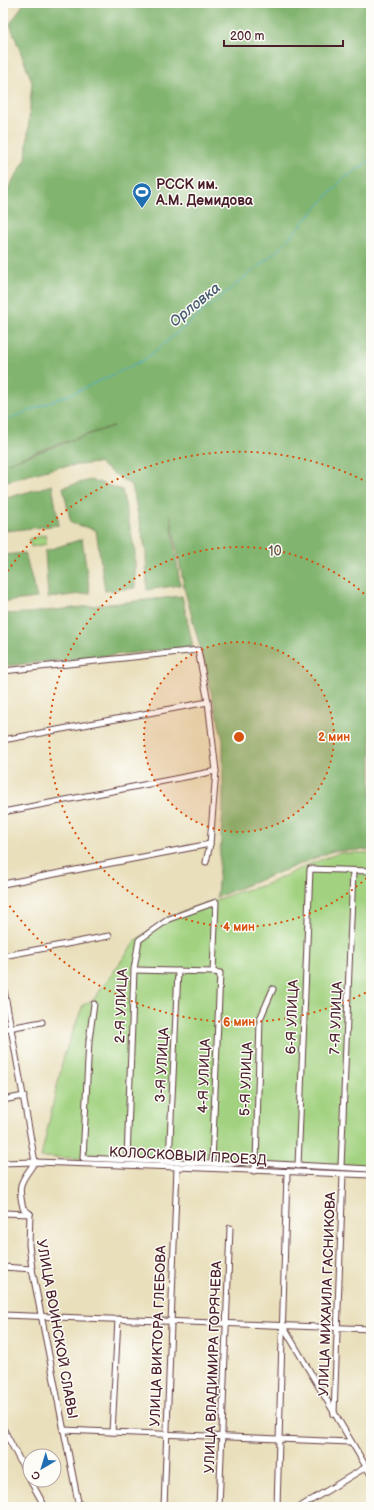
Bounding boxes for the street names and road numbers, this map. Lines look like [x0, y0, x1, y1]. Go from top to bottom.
street label: 2-Я УЛИЦА [111, 968, 131, 1044]
street label: 6-Я УЛИЦА [282, 979, 302, 1055]
street label: 7-Я УЛИЦА [326, 981, 346, 1055]
street label: 3-Я УЛИЦА [152, 1027, 172, 1103]
street label: 4-Я УЛИЦА [194, 1038, 214, 1114]
street label: 5-Я УЛИЦА [236, 1041, 256, 1116]
street label: КОЛОСКОВЫЙ ПРОЕЗД [109, 1143, 267, 1169]
street label: УЛИЦА МИХАИЛА ГАСНИКОВА [315, 1191, 339, 1397]
street label: УЛИЦА ВОИНСКОЙ СЛАВЫ [33, 1238, 81, 1420]
street label: УЛИЦА ВИКТОРА ГЛЕБОВА [146, 1245, 170, 1427]
street label: УЛИЦА ВЛАДИМИРА ГОРЯЧЕВА [201, 1260, 225, 1474]

